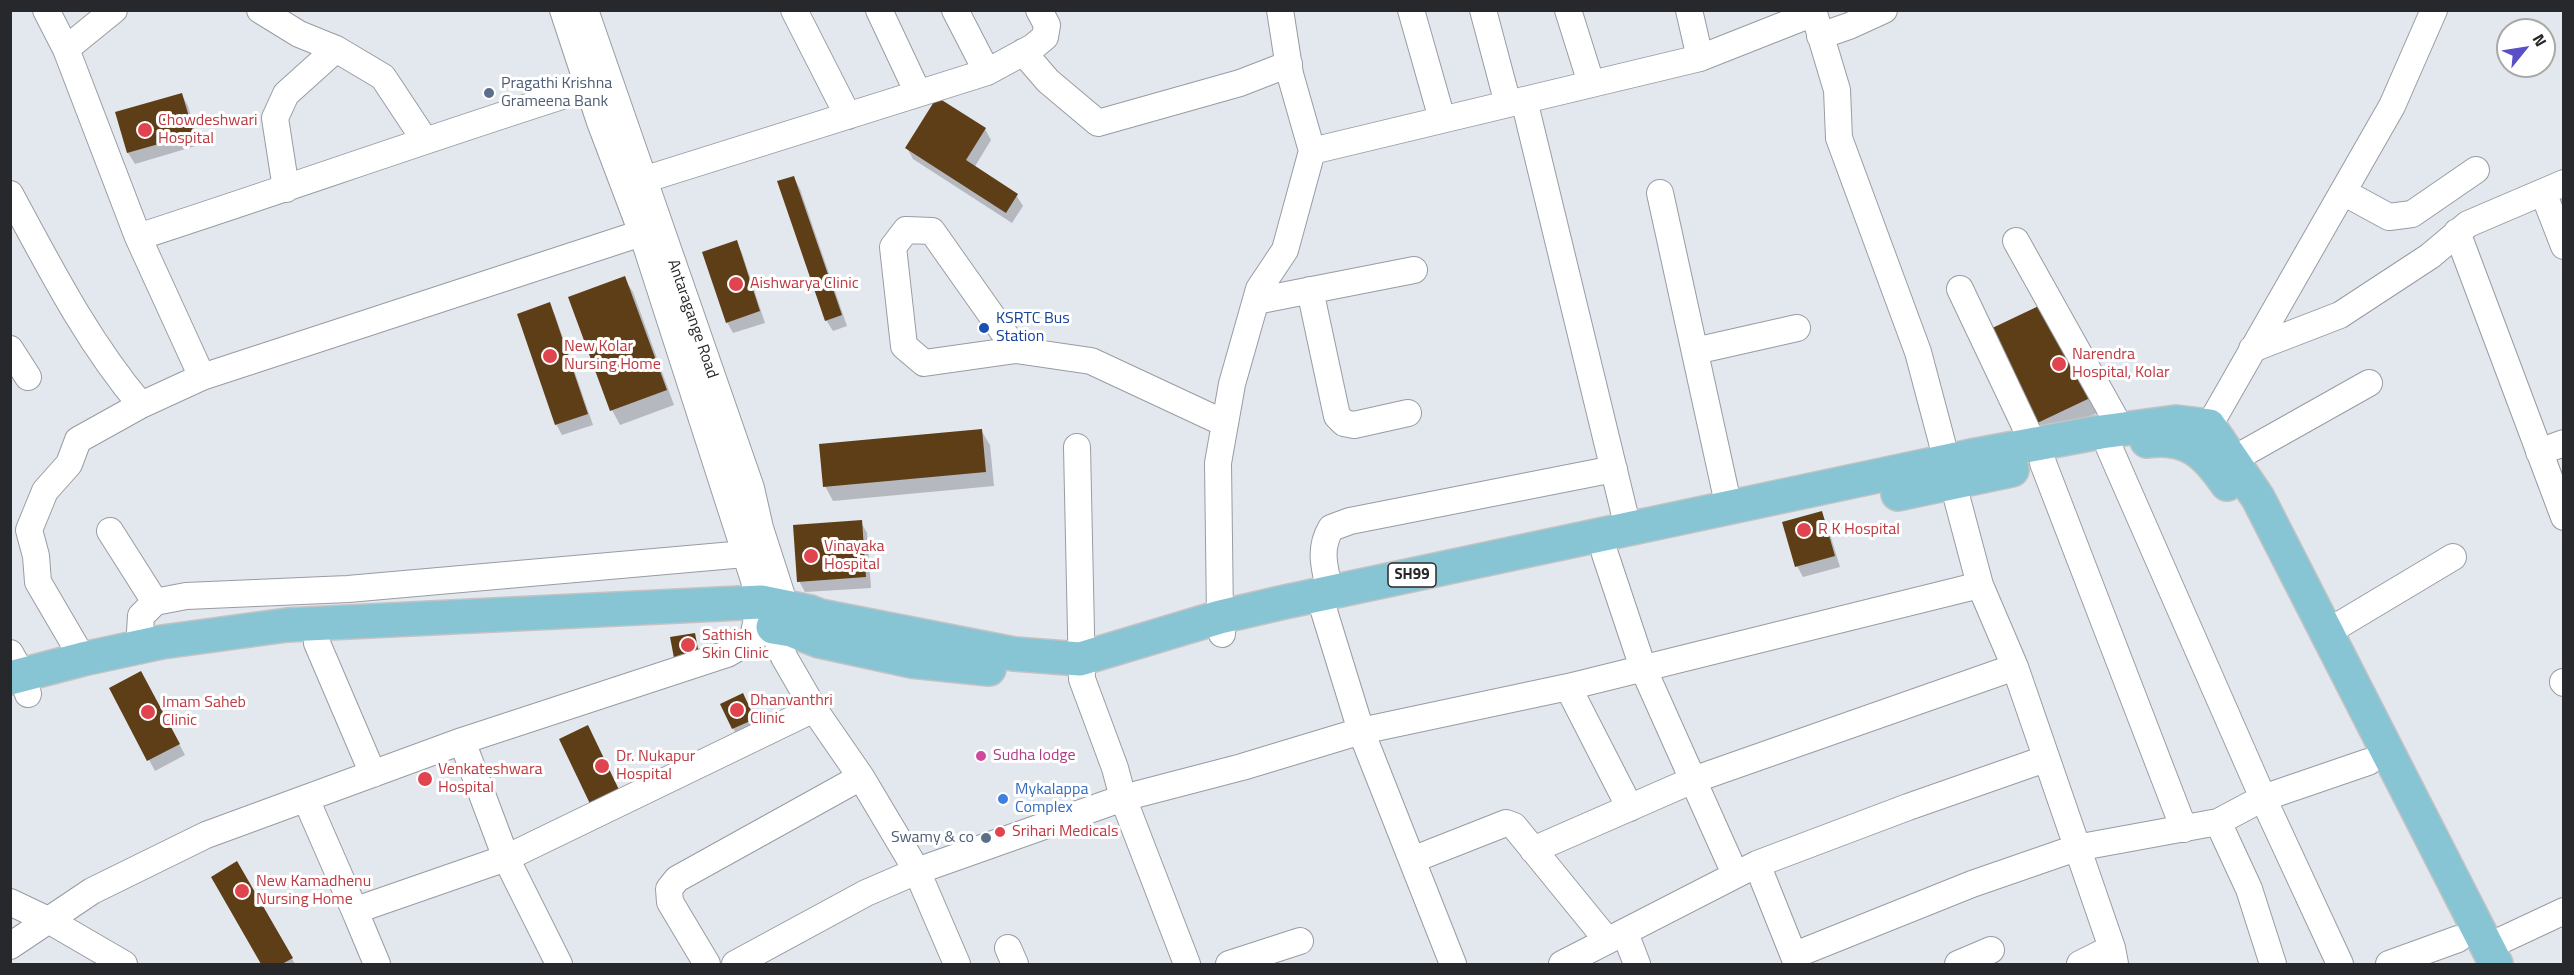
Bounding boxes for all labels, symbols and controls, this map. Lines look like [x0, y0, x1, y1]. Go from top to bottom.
north arrow [2496, 18, 2556, 78]
text: N [2527, 29, 2553, 51]
place label: Pragathi Krishna Grameena Bank [501, 74, 612, 112]
marker: Pragathi Krishna Grameena Bank [482, 86, 496, 100]
place label: Chowdeshwari Hospital [158, 111, 257, 149]
marker: Chowdeshwari Hospital [136, 121, 154, 139]
street label: Antaragange Road [663, 257, 721, 381]
place label: Aishwarya Clinic [750, 274, 859, 294]
marker: Aishwarya Clinic [727, 275, 745, 293]
place label: KSRTC Bus Station [996, 309, 1070, 347]
marker: KSRTC Bus Station [977, 321, 991, 335]
place label: New Kolar Nursing Home [564, 337, 661, 375]
place label: Narendra Hospital, Kolar [2072, 345, 2170, 383]
marker: New Kolar Nursing Home [541, 347, 559, 365]
marker: Narendra Hospital, Kolar [2050, 355, 2068, 373]
place label: R K Hospital [1818, 520, 1900, 540]
marker: R K Hospital [1795, 521, 1813, 539]
place label: Vinayaka Hospital [824, 537, 885, 575]
marker: Vinayaka Hospital [802, 547, 820, 565]
road number: SH99 [1388, 563, 1436, 587]
place label: Sathish Skin Clinic [702, 626, 769, 664]
marker: Sathish Skin Clinic [679, 636, 697, 654]
place label: Dhanvanthri Clinic [750, 691, 833, 729]
place label: Imam Saheb Clinic [162, 693, 246, 731]
marker: Dhanvanthri Clinic [728, 701, 746, 719]
marker: Imam Saheb Clinic [139, 703, 157, 721]
place label: Sudha lodge [993, 746, 1076, 766]
place label: Dr. Nukapur Hospital [616, 747, 695, 785]
marker: Sudha lodge [974, 749, 988, 763]
marker: Dr. Nukapur Hospital [593, 757, 611, 775]
place label: Venkateshwara Hospital [438, 760, 542, 798]
marker: Venkateshwara Hospital [416, 770, 434, 788]
place label: Mykalappa Complex [1015, 780, 1088, 818]
marker: Mykalappa Complex [996, 792, 1010, 806]
place label: Srihari Medicals [1012, 822, 1118, 842]
marker: Srihari Medicals [993, 825, 1007, 839]
place label: Swamy & co [891, 828, 974, 848]
marker: Swamy & co [979, 831, 993, 845]
place label: New Kamadhenu Nursing Home [256, 872, 371, 910]
marker: New Kamadhenu Nursing Home [233, 882, 251, 900]

